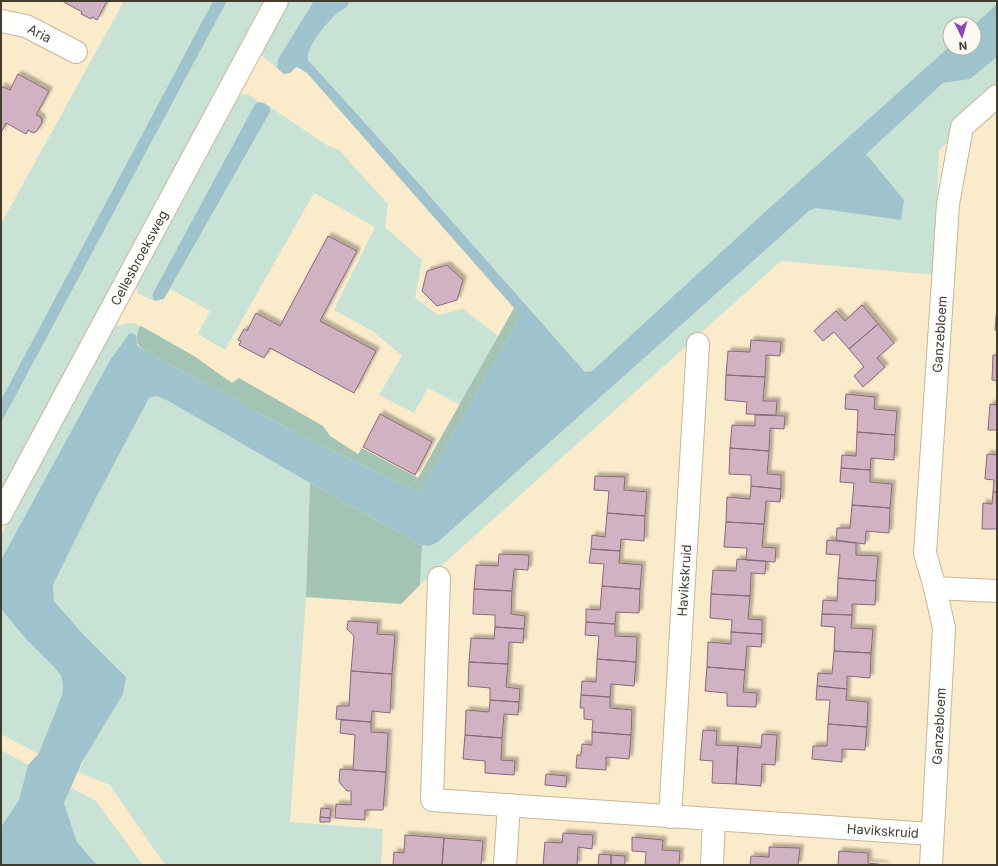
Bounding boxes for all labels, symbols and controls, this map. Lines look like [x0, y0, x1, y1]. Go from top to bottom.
north arrow [942, 16, 982, 56]
street label: Aria [25, 20, 54, 46]
text: N [958, 39, 968, 53]
street label: Cellesbroeksweg [107, 207, 171, 308]
street label: Ganzebloem [929, 295, 950, 373]
street label: Havikskruid [674, 544, 694, 617]
street label: Ganzebloem [929, 687, 949, 765]
street label: Havikskruid [846, 820, 919, 841]

